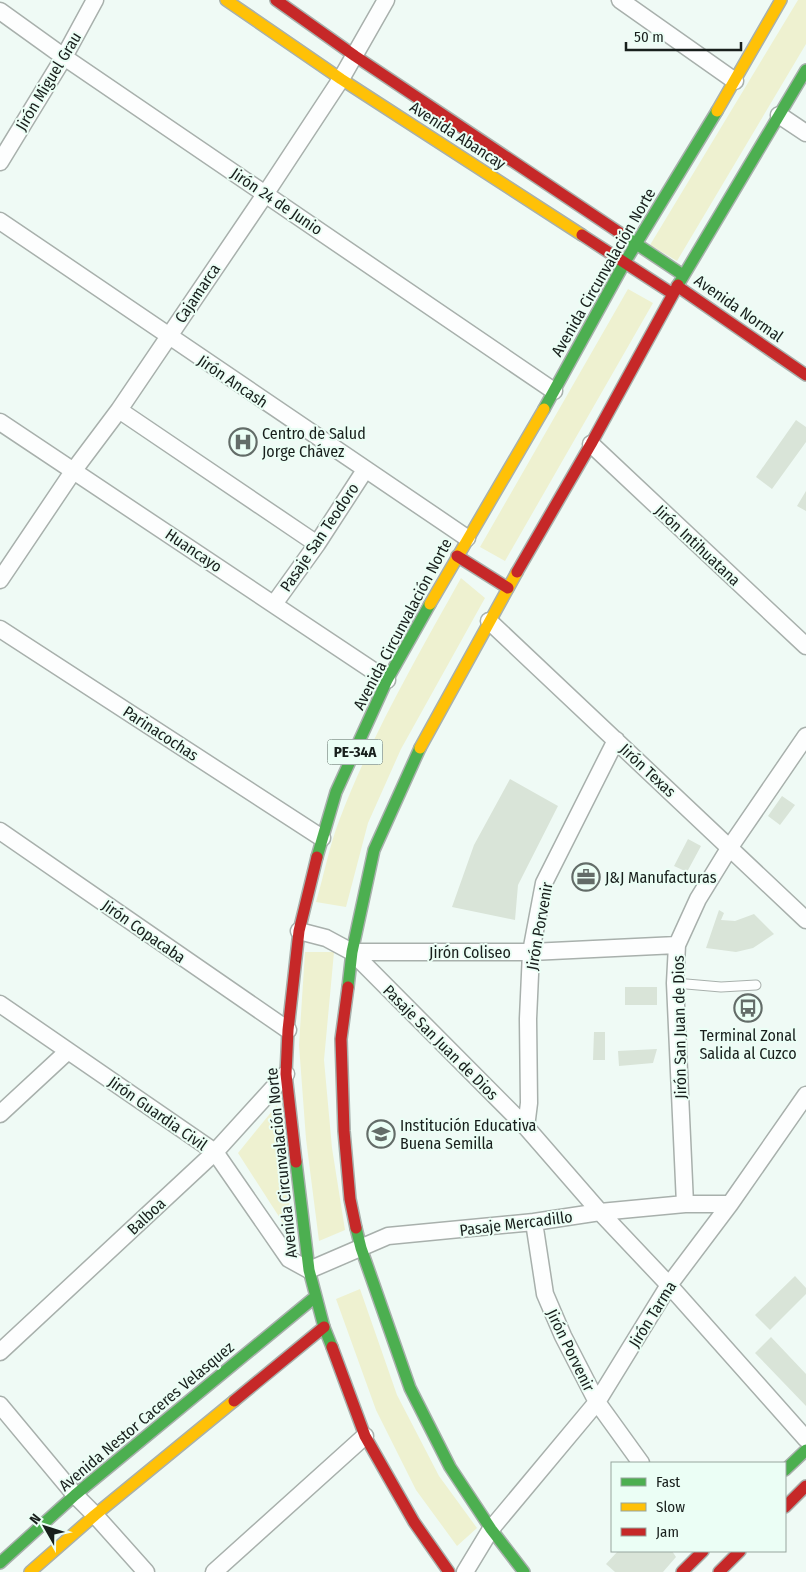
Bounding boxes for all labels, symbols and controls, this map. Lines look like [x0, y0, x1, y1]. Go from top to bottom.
scale bar [626, 20, 741, 52]
text: 50 m [634, 28, 664, 46]
street label: Jirón Miguel Grau [12, 29, 85, 134]
street label: Avenida Abancay [406, 97, 510, 174]
street label: Jirón 24 de Junio [227, 164, 326, 239]
street label: Avenida Circunvalación Norte [547, 185, 660, 360]
street label: Cajamarca [171, 260, 224, 327]
street label: Avenida Normal [691, 271, 787, 346]
street label: Jirón Ancash [194, 351, 271, 412]
place label: Centro de Salud Jorge Chávez [262, 424, 366, 461]
hospital icon: Centro de Salud Jorge Chávez [228, 427, 258, 457]
street label: Pasaje San Teodoro [276, 479, 363, 595]
street label: Jirón Intihuatana [651, 501, 744, 590]
street label: Huancayo [162, 525, 226, 576]
street label: Avenida Circunvalación Norte [349, 535, 456, 713]
street label: Parinacochas [119, 702, 202, 765]
road number: PE-34A [328, 740, 382, 764]
street label: Jirón Texas [616, 740, 680, 801]
office icon: J&J Manufacturas [571, 862, 601, 892]
place label: J&J Manufacturas [605, 868, 717, 887]
street label: Jirón Porvenir [522, 880, 557, 972]
street label: Jirón Copacaba [98, 896, 189, 967]
street label: Jirón Coliseo [429, 943, 511, 962]
street label: Jirón San Juan de Dios [669, 955, 690, 1099]
street label: Pasaje San Juan de Dios [379, 981, 502, 1104]
bus stop icon: Terminal Zonal Salida al Cuzco [733, 993, 763, 1023]
place label: Terminal Zonal Salida al Cuzco [699, 1026, 797, 1063]
street label: Avenida Circunvalación Norte [262, 1067, 301, 1259]
street label: Jirón Guardia Civil [105, 1072, 211, 1155]
place label: Institución Educativa Buena Semilla [400, 1116, 537, 1153]
school or university icon: Institución Educativa Buena Semilla [366, 1119, 396, 1149]
street label: Balboa [123, 1194, 169, 1239]
street label: Pasaje Mercadillo [458, 1207, 574, 1240]
street label: Jirón Tarma [625, 1278, 680, 1351]
street label: Jirón Porvenir [542, 1306, 599, 1395]
street label: Avenida Nestor Caceres Velasquez [55, 1338, 238, 1495]
legend [611, 1462, 786, 1552]
text: Fast [656, 1473, 680, 1491]
text: Slow [656, 1498, 685, 1516]
north arrow [20, 1502, 70, 1552]
text: N [26, 1511, 45, 1528]
text: Jam [656, 1523, 679, 1541]

